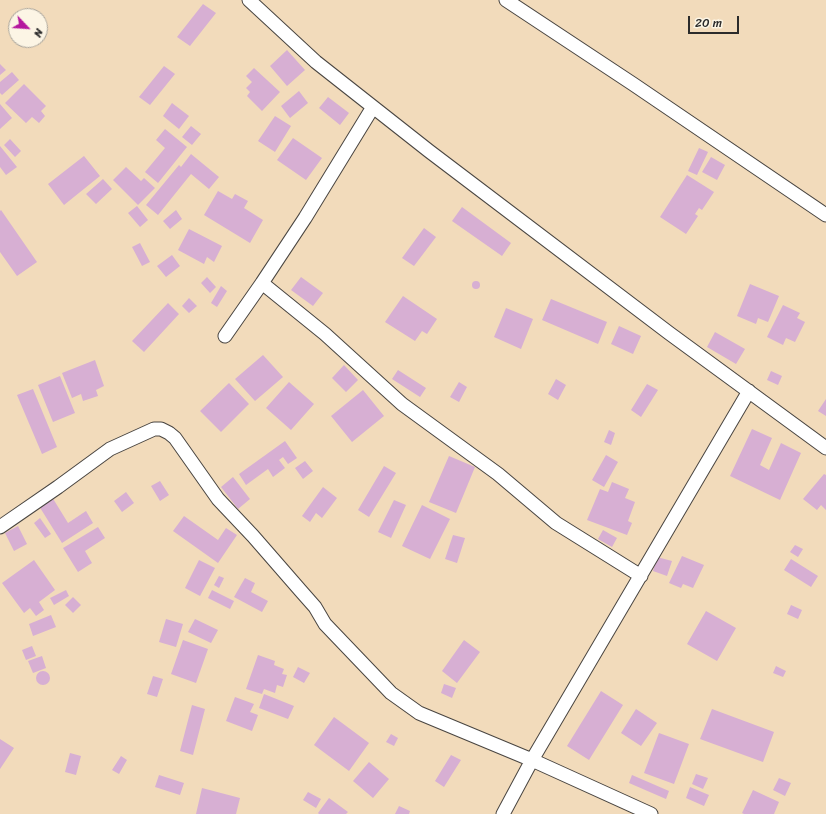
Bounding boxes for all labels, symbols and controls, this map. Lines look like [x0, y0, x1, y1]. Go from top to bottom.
north arrow [8, 8, 48, 48]
scale bar [690, 8, 741, 34]
text: 20 m [695, 12, 722, 34]
text: N [28, 25, 49, 40]

